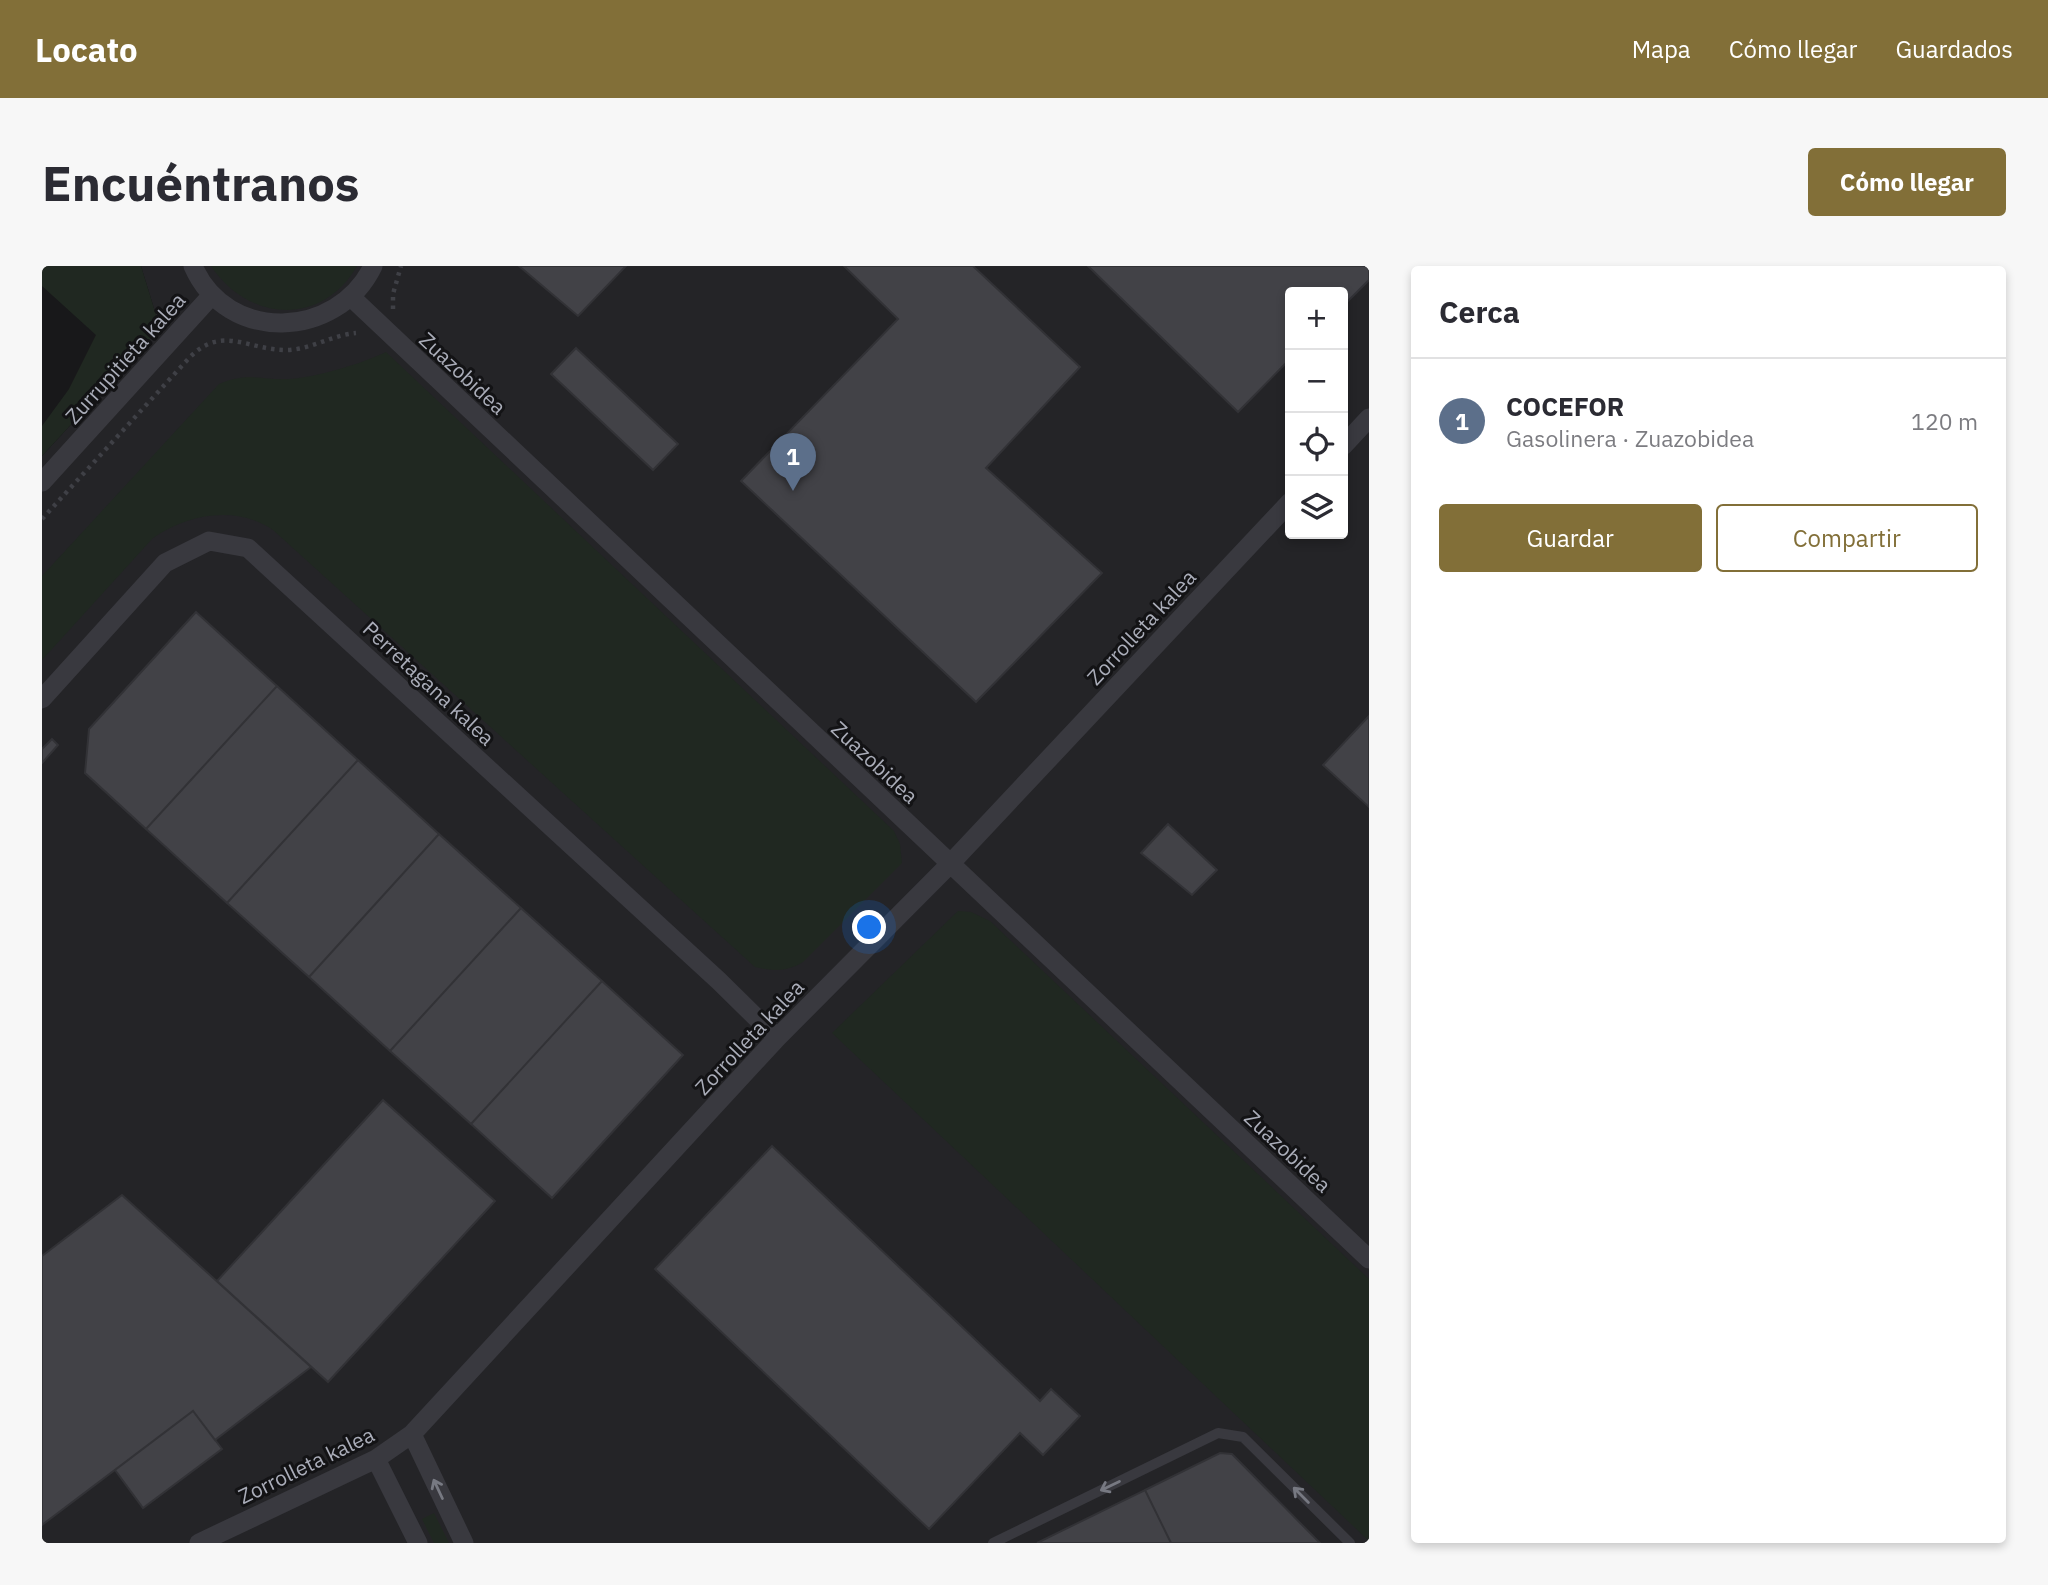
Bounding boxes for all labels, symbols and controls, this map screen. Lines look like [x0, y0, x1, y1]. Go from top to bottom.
text: Locato [35, 28, 138, 71]
text: Mapa [1632, 33, 1691, 65]
text: Cómo llegar [1729, 33, 1857, 65]
text: Guardados [1895, 33, 2013, 65]
button: Cómo llegar [1808, 148, 2006, 216]
text: Encuéntranos [42, 151, 360, 214]
street label: Zurrupitieta kalea [59, 287, 191, 429]
map controls [1285, 287, 1348, 539]
button: + [1285, 287, 1348, 350]
text: Cerca [1439, 292, 1520, 331]
street label: Zuazobidea [414, 326, 512, 420]
button: − [1285, 350, 1348, 413]
text: COCEFOR [1506, 389, 1624, 423]
text: 1 [1455, 406, 1469, 436]
text: 120 m [1911, 406, 1978, 436]
button: locate [1285, 413, 1348, 476]
text: Gasolinera · Zuazobidea [1506, 423, 1754, 453]
pin: 1 [770, 433, 816, 491]
button: layers [1285, 476, 1348, 539]
button: Guardar [1439, 504, 1702, 572]
button: Compartir [1716, 504, 1978, 572]
street label: Zorrolleta kalea [1080, 563, 1202, 691]
street label: Perretagana kalea [357, 615, 501, 751]
street label: Zuazobidea [826, 715, 924, 809]
your location [852, 910, 886, 944]
street label: Zorrolleta kalea [688, 973, 810, 1101]
street label: Zuazobidea [1239, 1104, 1337, 1198]
street label: Zorrolleta kalea [233, 1420, 379, 1510]
one-way arrow [430, 1479, 444, 1500]
one-way arrow [1100, 1479, 1121, 1493]
one-way arrow [1293, 1486, 1310, 1503]

